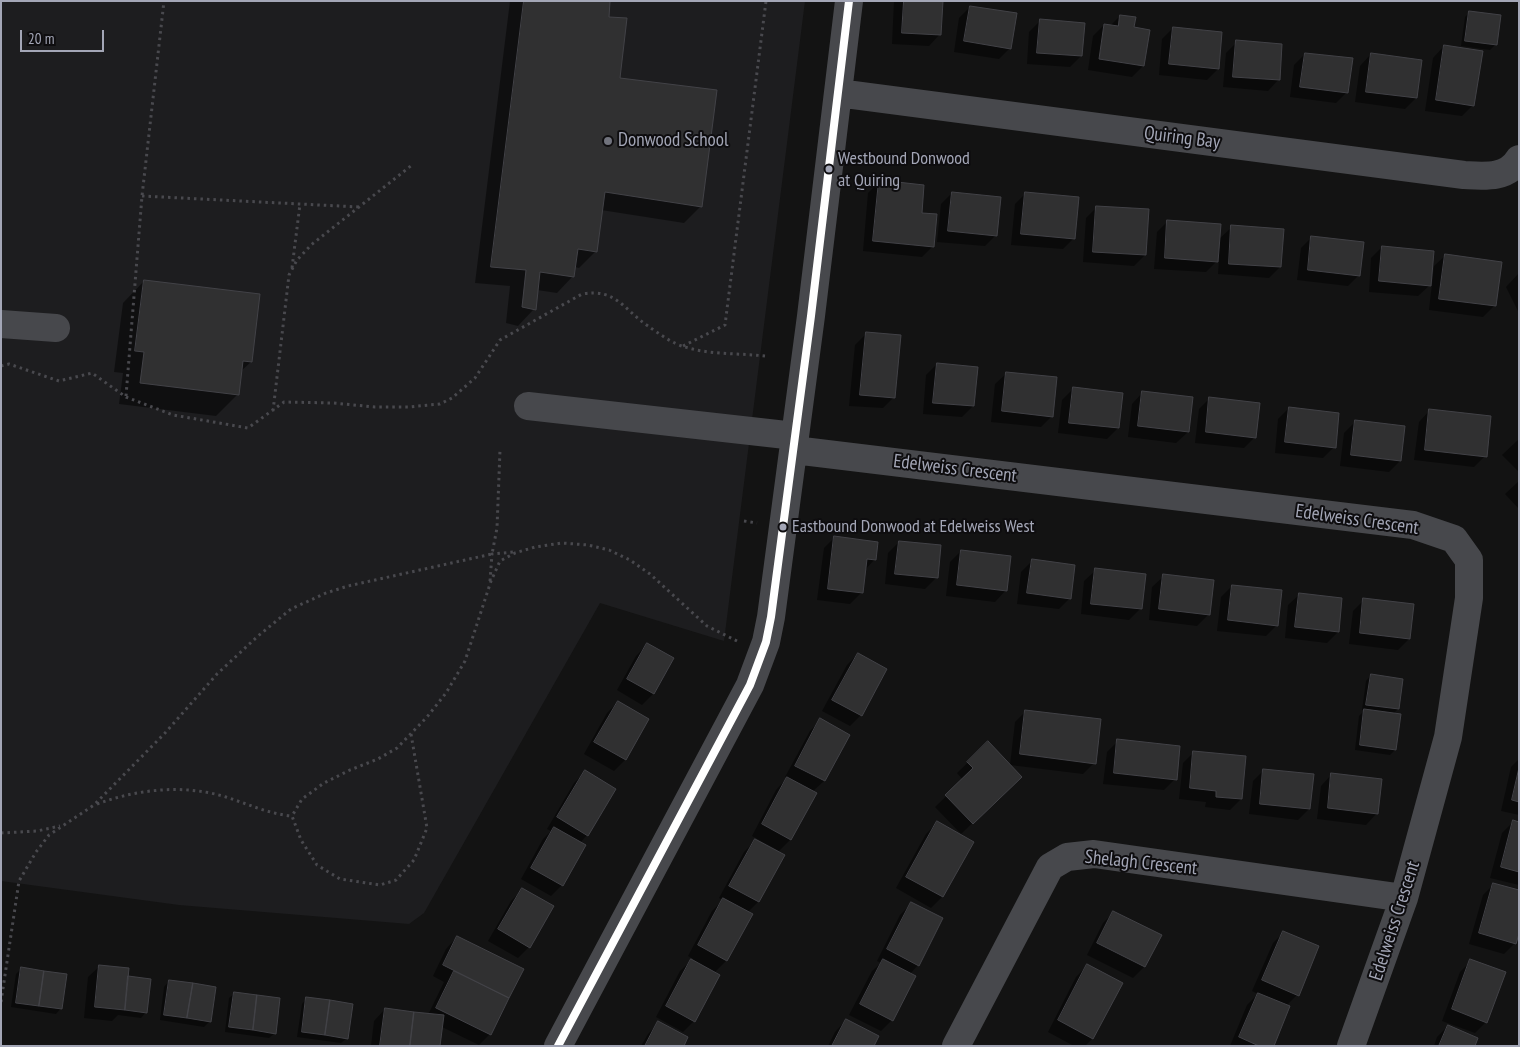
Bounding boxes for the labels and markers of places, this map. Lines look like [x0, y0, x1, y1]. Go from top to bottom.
place label: Donwood School [618, 130, 728, 152]
marker: Donwood School [602, 135, 614, 147]
place label: Westbound Donwood at Quiring [838, 148, 970, 190]
marker: Westbound Donwood at Quiring [824, 164, 834, 174]
place label: Eastbound Donwood at Edelweiss West [792, 516, 1034, 538]
marker: Eastbound Donwood at Edelweiss West [778, 522, 788, 532]

